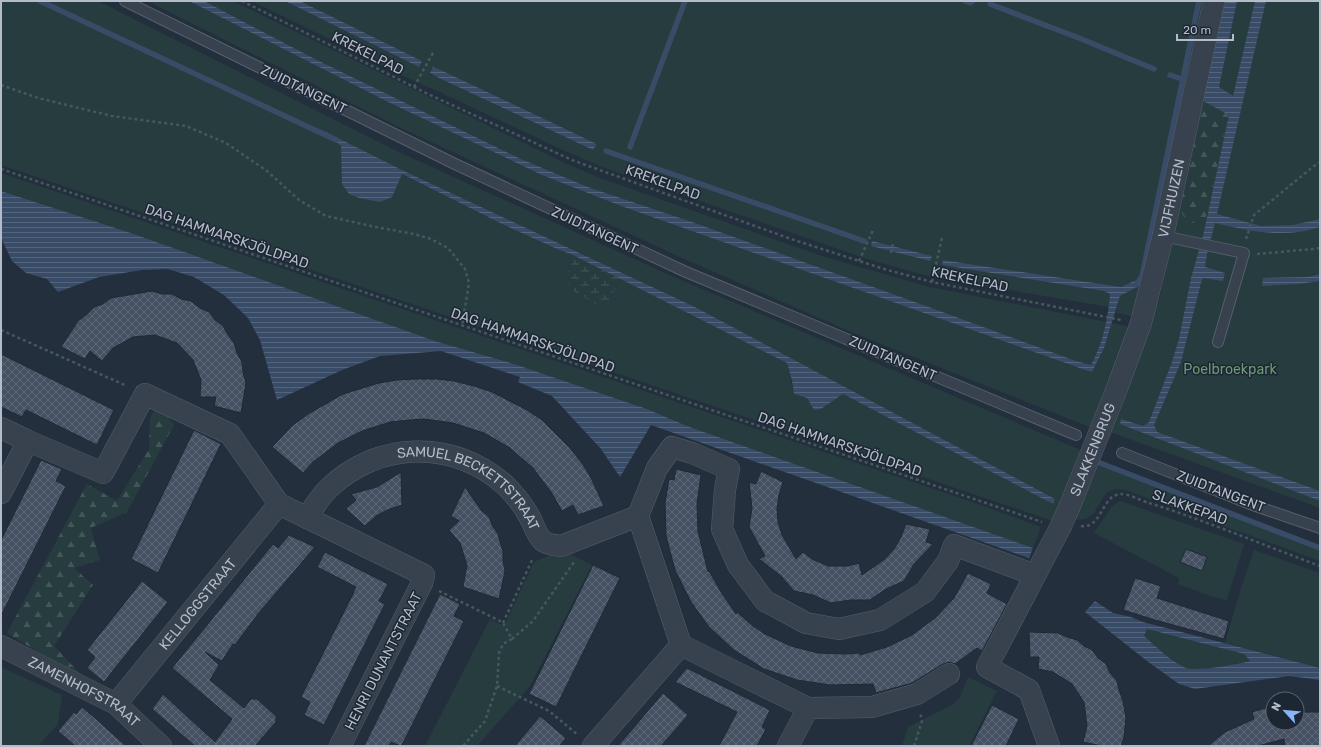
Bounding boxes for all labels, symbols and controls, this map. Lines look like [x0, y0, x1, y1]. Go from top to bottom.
scale bar [1177, 16, 1233, 42]
text: 20 m [1183, 23, 1211, 37]
street label: KREKELPAD [329, 28, 407, 79]
street label: ZUIDTANGENT [258, 61, 350, 118]
street label: VIJFHUIZEN [1155, 157, 1189, 239]
street label: KREKELPAD [623, 161, 703, 204]
street label: DAG HAMMARSKJÖLDPAD [143, 200, 311, 273]
street label: ZUIDTANGENT [549, 203, 641, 258]
street label: KREKELPAD [930, 263, 1010, 296]
street label: DAG HAMMARSKJÖLDPAD [449, 304, 617, 377]
street label: ZUIDTANGENT [846, 332, 939, 385]
park label: Poelbroekpark [1183, 361, 1277, 378]
street label: SLAKKENBRUG [1067, 401, 1119, 499]
street label: DAG HAMMARSKJÖLDPAD [756, 408, 924, 481]
street label: SAMUEL BECKETTSTRAAT [396, 443, 543, 533]
street label: ZUIDTANGENT [1174, 467, 1268, 516]
street label: SLAKKEPAD [1150, 486, 1230, 529]
street label: KELLOGGSTRAAT [156, 555, 240, 653]
street label: HENRI DUNANTSTRAAT [341, 589, 426, 733]
street label: ZAMENHOFSTRAAT [25, 653, 143, 731]
north arrow [1265, 691, 1305, 731]
text: N [1269, 700, 1284, 713]

